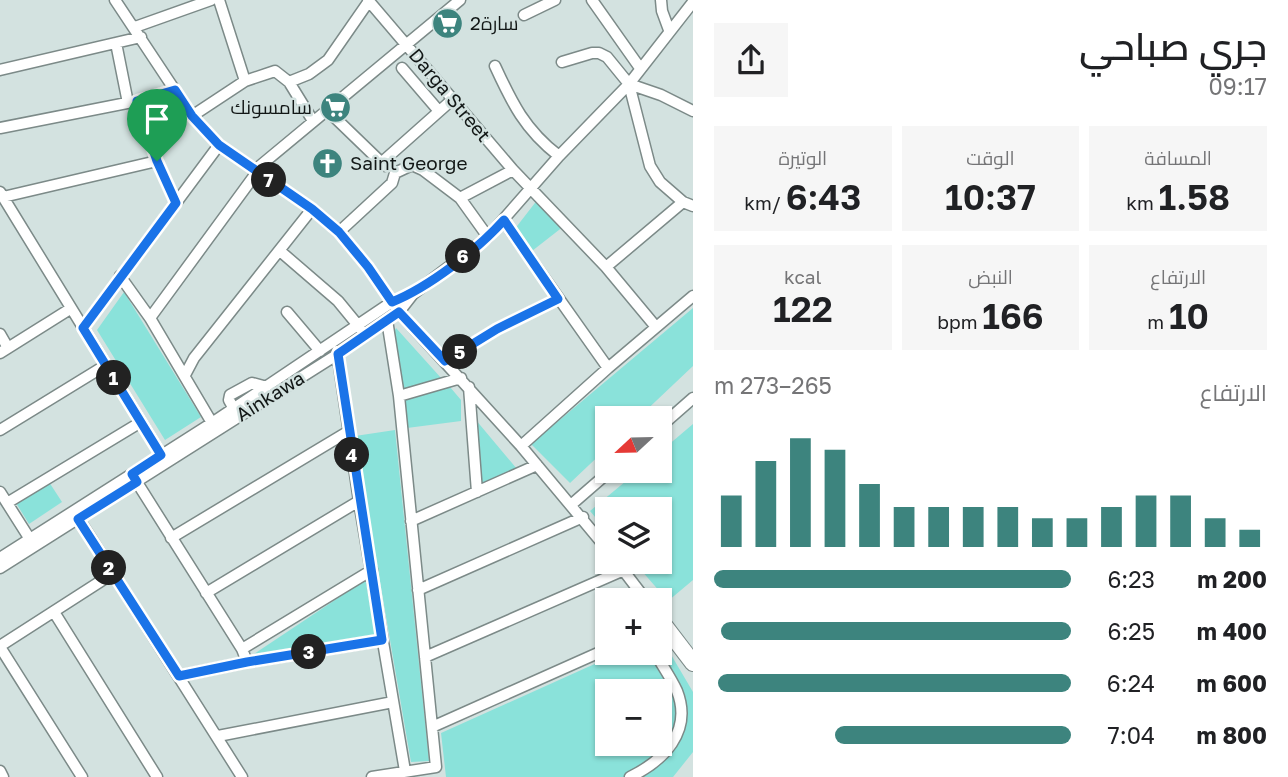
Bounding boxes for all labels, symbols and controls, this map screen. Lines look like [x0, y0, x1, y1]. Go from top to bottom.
supermarket icon: سارة2 [430, 6, 464, 40]
place label: سارة2 [470, 11, 518, 35]
button: share [714, 23, 788, 97]
text: جري صباحي [1079, 23, 1267, 68]
street label: Darga Street [405, 43, 496, 146]
text: 09:17 [1209, 72, 1267, 100]
pin [127, 89, 187, 161]
supermarket icon: سامسونك [318, 90, 352, 124]
place label: سامسونك [231, 95, 312, 119]
icon: arrive [138, 100, 176, 138]
church icon: Saint George [310, 146, 344, 180]
text: الوتيرة [778, 146, 827, 169]
text: الوقت [966, 146, 1015, 169]
text: المسافة [1144, 146, 1212, 169]
place label: Saint George [350, 151, 468, 174]
pin: 7 [252, 162, 286, 198]
text: 7 [263, 168, 274, 191]
text: 6:43 [786, 176, 861, 218]
text: 10:37 [945, 176, 1036, 218]
text: 1.58 [1159, 176, 1230, 218]
text: /km [744, 191, 786, 214]
text: km [1126, 191, 1159, 214]
pin: 6 [446, 238, 480, 274]
text: 6 [456, 244, 469, 267]
text: kcal [784, 265, 822, 288]
text: النبض [968, 265, 1013, 288]
text: الارتفاع [1150, 265, 1206, 288]
text: 122 [773, 288, 833, 330]
text: 166 [982, 295, 1044, 337]
text: 10 [1169, 295, 1209, 337]
text: bpm [937, 310, 982, 333]
text: m [1147, 310, 1169, 333]
pin: 5 [442, 334, 477, 370]
text: 5 [454, 340, 465, 363]
pin: 1 [96, 360, 132, 396]
text: 1 [109, 366, 118, 389]
street label: Ainkawa [231, 366, 308, 426]
text: 265–273 m [714, 371, 832, 399]
text: الارتفاع [1200, 378, 1267, 406]
north arrow [595, 406, 672, 483]
map controls [595, 406, 672, 756]
pin: 4 [334, 438, 370, 472]
text: 4 [346, 443, 357, 466]
button: layers [595, 497, 672, 574]
pin: 2 [92, 550, 126, 586]
text: 2 [103, 556, 114, 579]
text: 6:23 [1107, 565, 1155, 593]
text: 200 m [1197, 565, 1267, 593]
button: + [595, 588, 672, 665]
text: 6:25 [1108, 617, 1155, 645]
text: 400 m [1197, 617, 1267, 645]
pin: 3 [292, 634, 326, 670]
text: 3 [303, 640, 314, 663]
text: 6:24 [1107, 669, 1155, 697]
text: 600 m [1197, 669, 1267, 697]
button: − [595, 679, 672, 756]
text: 7:04 [1108, 721, 1155, 749]
text: 800 m [1197, 721, 1267, 749]

